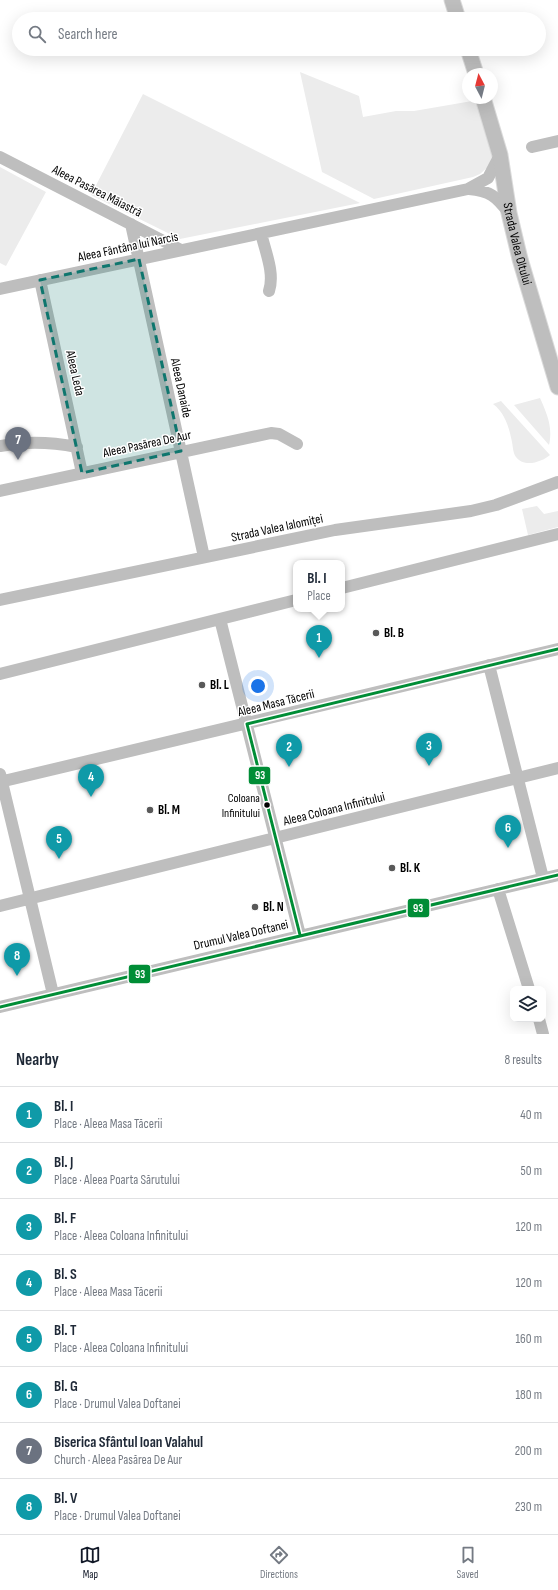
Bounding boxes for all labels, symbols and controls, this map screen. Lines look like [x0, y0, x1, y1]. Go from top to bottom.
search box [12, 12, 546, 56]
icon: search [26, 23, 48, 45]
text: Search here [58, 25, 118, 44]
north arrow [462, 68, 498, 104]
street label: Aleea Pasărea Măiastră [48, 161, 145, 221]
street label: Strada Valea Oltului [500, 202, 535, 287]
street label: Aleea Fântâna lui Narcis [75, 228, 180, 266]
street label: Aleea Leda [62, 348, 88, 397]
street label: Aleea Danaide [167, 356, 195, 419]
pin: 7 [5, 427, 31, 460]
street label: Aleea Pasărea De Aur [100, 427, 193, 461]
street label: Strada Valea Ialomiței [230, 510, 324, 546]
popup [293, 560, 345, 612]
text: Bl. I [307, 569, 327, 588]
text: Place [307, 588, 331, 604]
pin: 1 [306, 625, 332, 658]
place label: Bl. B [384, 625, 404, 641]
marker: Bl. B [371, 628, 381, 638]
your location [248, 676, 268, 696]
place label: Bl. L [210, 677, 229, 693]
marker: Bl. L [197, 680, 207, 690]
street label: Aleea Masa Tăcerii [235, 686, 316, 720]
pin: 3 [416, 733, 442, 766]
pin: 2 [276, 734, 302, 767]
pin: 4 [78, 764, 104, 797]
line badge: 93 [248, 766, 271, 785]
text: 93 [255, 769, 265, 782]
street label: Aleea Coloana Infinitului [281, 789, 387, 830]
place label: Coloana Infinitului [222, 791, 260, 821]
marker: Coloana Infinitului [262, 800, 272, 810]
place label: Bl. M [158, 802, 180, 818]
marker: Bl. M [145, 805, 155, 815]
pin: 6 [495, 815, 521, 848]
pin: 5 [46, 826, 72, 859]
place label: Bl. K [400, 860, 421, 876]
marker: Bl. K [387, 863, 397, 873]
line badge: 93 [407, 898, 430, 918]
place label: Bl. N [263, 899, 284, 915]
marker: Bl. N [250, 902, 260, 912]
text: 93 [413, 902, 423, 915]
street label: Drumul Valea Doftanei [192, 916, 290, 954]
pin: 8 [4, 943, 30, 976]
line badge: 93 [128, 964, 151, 984]
text: 93 [135, 968, 145, 981]
map controls [510, 986, 546, 1022]
button: layers [510, 986, 546, 1022]
text: Nearby [16, 1050, 59, 1070]
text: 8 results [504, 1052, 542, 1068]
text: Bl. I [54, 1097, 73, 1116]
text: 1 [26, 1107, 32, 1123]
text: 40 m [520, 1107, 542, 1123]
text: Place · Aleea Masa Tăcerii [54, 1116, 162, 1132]
text: Bl. J [54, 1153, 73, 1172]
text: 2 [26, 1163, 32, 1179]
text: 50 m [521, 1163, 542, 1179]
text: Place · Aleea Poarta Sărutului [54, 1172, 180, 1188]
text: Bl. F [54, 1209, 76, 1228]
text: 3 [26, 1219, 32, 1235]
text: 120 m [516, 1219, 542, 1235]
text: Place · Aleea Coloana Infinitului [54, 1228, 188, 1244]
text: Bl. S [54, 1265, 77, 1284]
text: 4 [26, 1275, 32, 1291]
text: 120 m [516, 1275, 542, 1291]
text: Place · Aleea Masa Tăcerii [54, 1284, 162, 1300]
text: Bl. T [54, 1321, 76, 1340]
text: 5 [26, 1331, 32, 1347]
text: 160 m [516, 1331, 542, 1347]
text: Place · Aleea Coloana Infinitului [54, 1340, 188, 1356]
text: Bl. G [54, 1377, 78, 1396]
text: 6 [26, 1387, 32, 1403]
text: 180 m [516, 1387, 542, 1403]
text: Place · Drumul Valea Doftanei [54, 1396, 181, 1412]
text: Biserica Sfântul Ioan Valahul [54, 1433, 203, 1452]
text: 7 [26, 1443, 32, 1459]
text: 200 m [515, 1443, 542, 1459]
text: Church · Aleea Pasărea De Aur [54, 1452, 182, 1468]
text: Bl. V [54, 1489, 77, 1508]
text: 8 [26, 1499, 32, 1515]
text: 230 m [515, 1499, 542, 1515]
text: Place · Drumul Valea Doftanei [54, 1508, 181, 1524]
tab: Map [79, 1544, 101, 1581]
tab: Directions [260, 1544, 298, 1581]
tab: Saved [457, 1544, 479, 1581]

